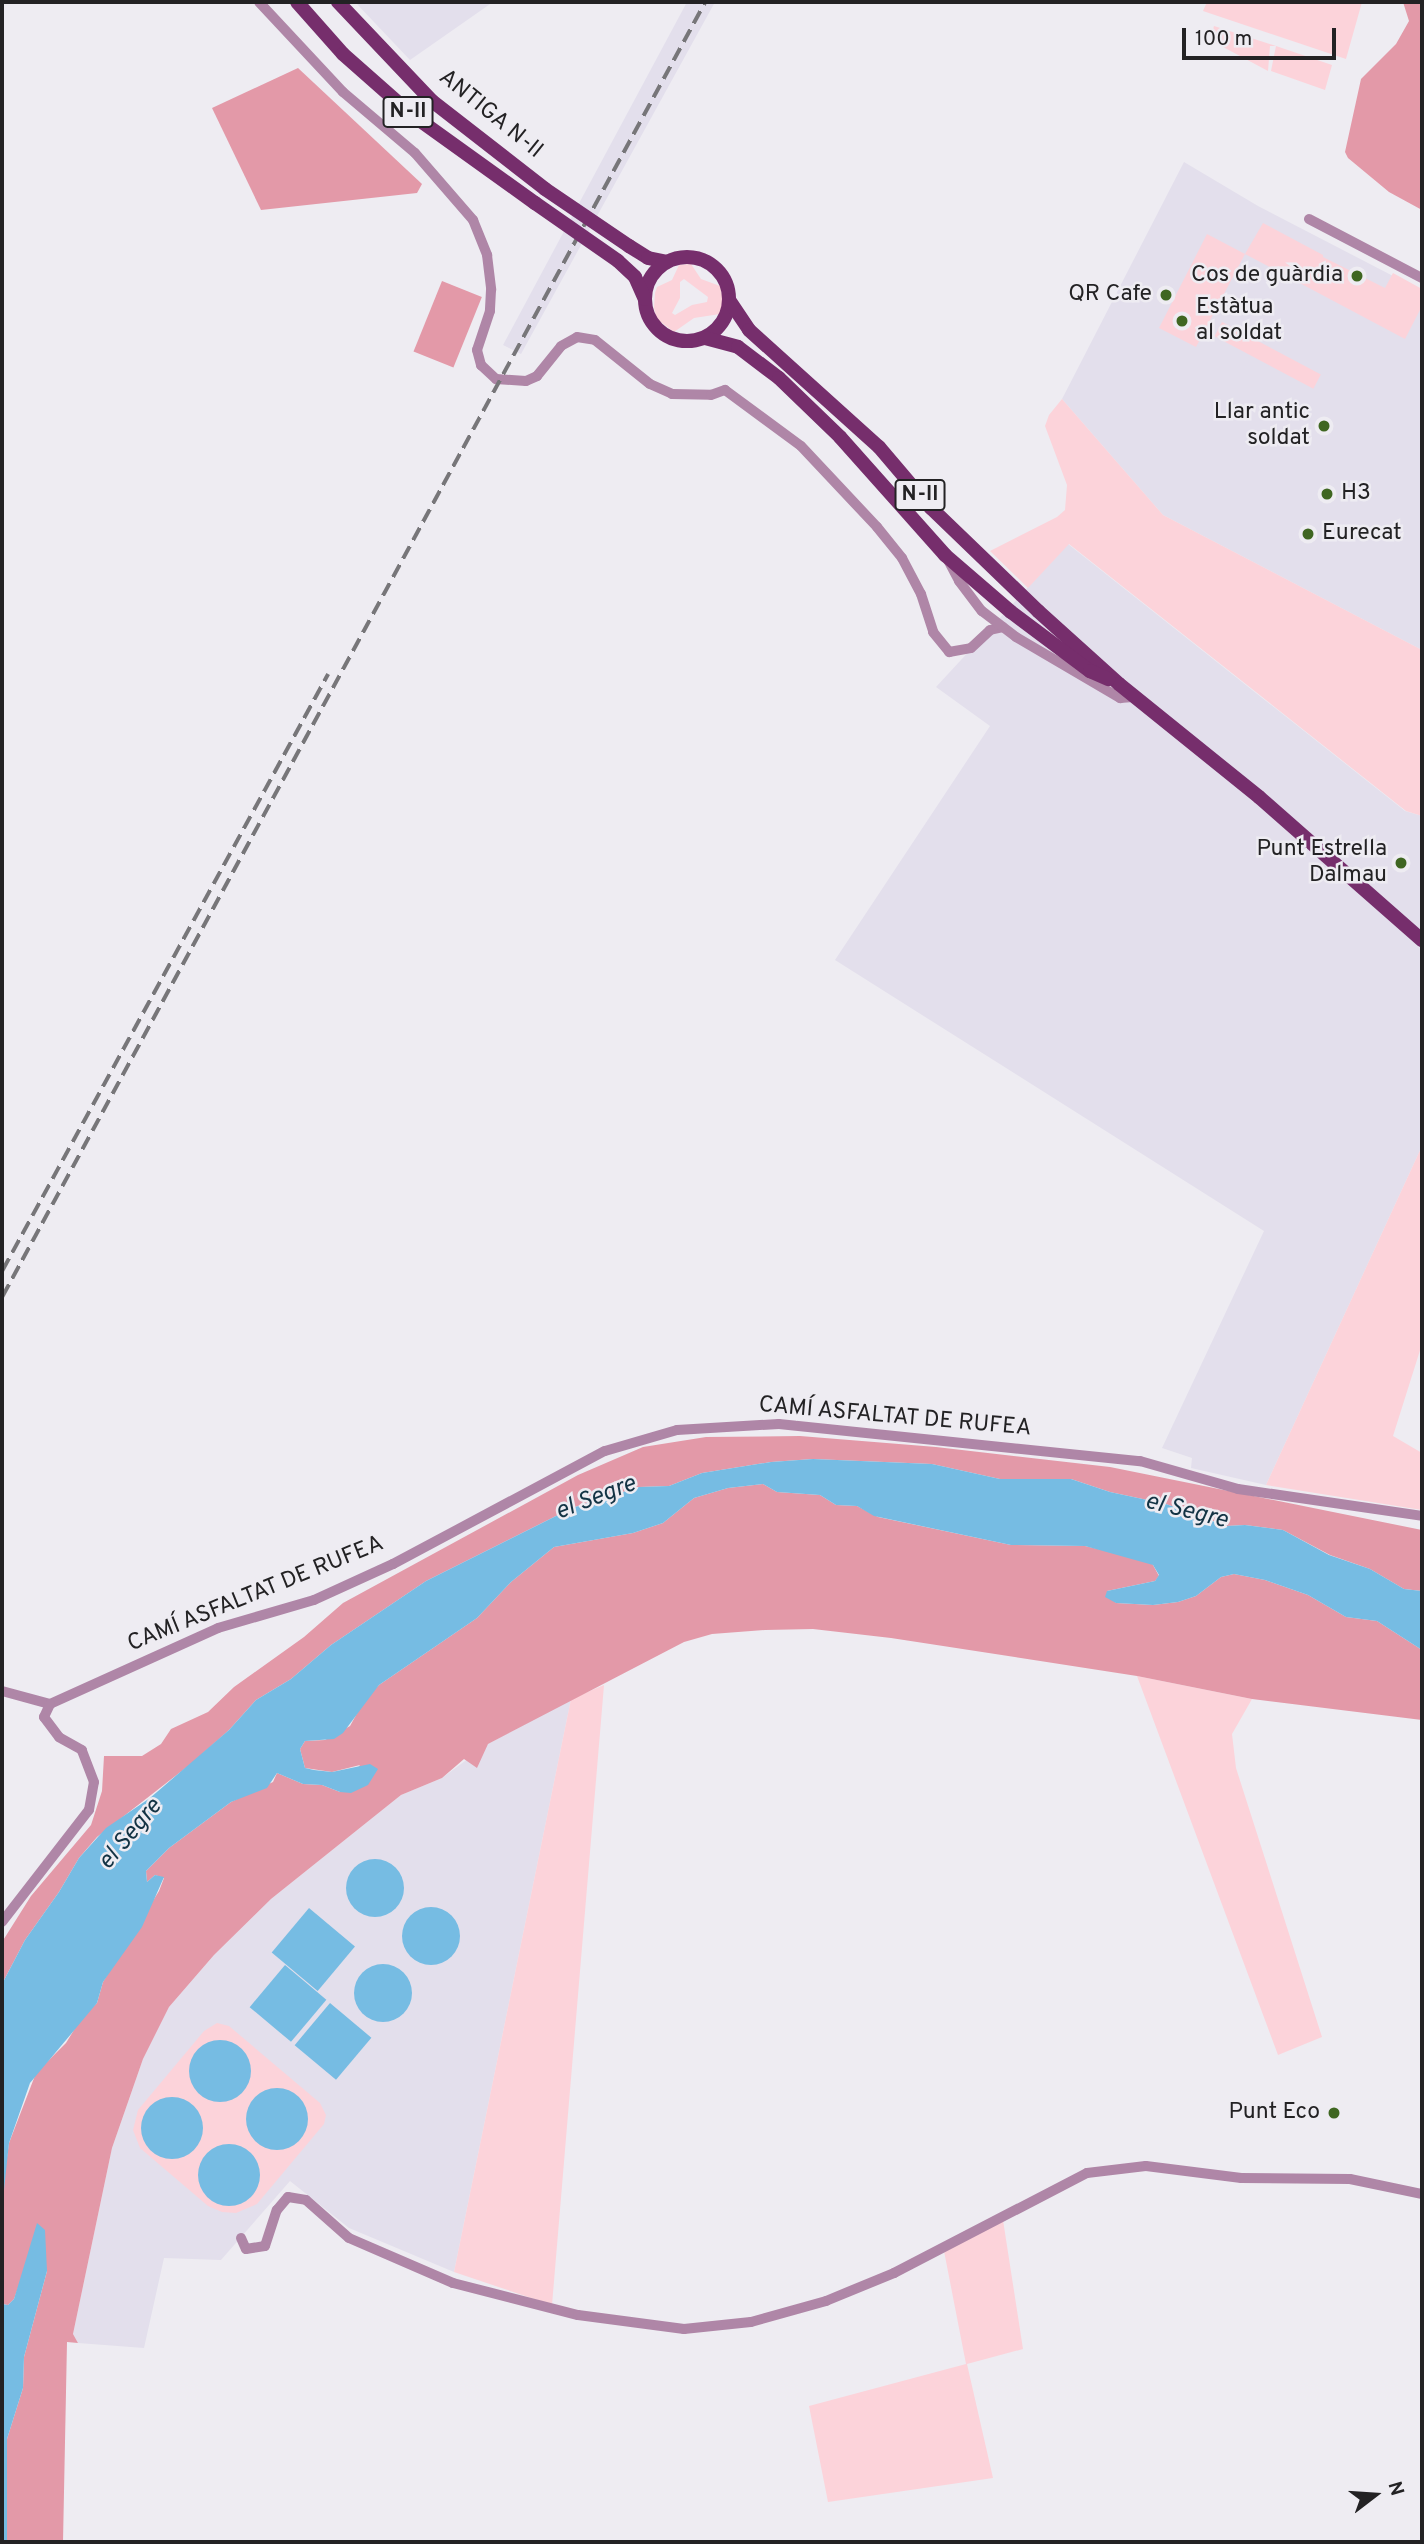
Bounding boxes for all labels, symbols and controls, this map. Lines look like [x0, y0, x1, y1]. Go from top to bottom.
scale bar [1186, 14, 1340, 58]
text: 100 m [1195, 26, 1252, 53]
street label: ANTIGA N-II [432, 64, 548, 166]
road number: N-II [382, 94, 434, 130]
place label: Cos de guàrdia [1191, 262, 1343, 290]
marker: Cos de guàrdia [1349, 268, 1365, 284]
place label: QR Cafe [1068, 281, 1152, 309]
marker: QR Cafe [1158, 287, 1174, 303]
place label: Estàtua al soldat [1196, 294, 1282, 348]
marker: Estàtua al soldat [1174, 313, 1190, 329]
place label: Llar antic soldat [1214, 399, 1310, 453]
marker: Llar antic soldat [1316, 418, 1332, 434]
road number: N-II [894, 477, 946, 512]
place label: H3 [1341, 480, 1371, 508]
marker: H3 [1319, 486, 1335, 502]
place label: Eurecat [1322, 520, 1402, 548]
marker: Eurecat [1300, 526, 1316, 542]
place label: Punt Estrella Dalmau [1256, 836, 1387, 890]
marker: Punt Estrella Dalmau [1393, 855, 1409, 871]
street label: CAMÍ ASFALTAT DE RUFEA [757, 1392, 1033, 1444]
water label: el Segre [552, 1471, 640, 1527]
water label: el Segre [1142, 1488, 1230, 1536]
street label: CAMÍ ASFALTAT DE RUFEA [123, 1531, 389, 1659]
water label: el Segre [93, 1794, 169, 1876]
place label: Punt Eco [1229, 2099, 1320, 2127]
marker: Punt Eco [1326, 2105, 1342, 2121]
north arrow [1340, 2460, 1410, 2530]
text: N [1382, 2479, 1409, 2499]

